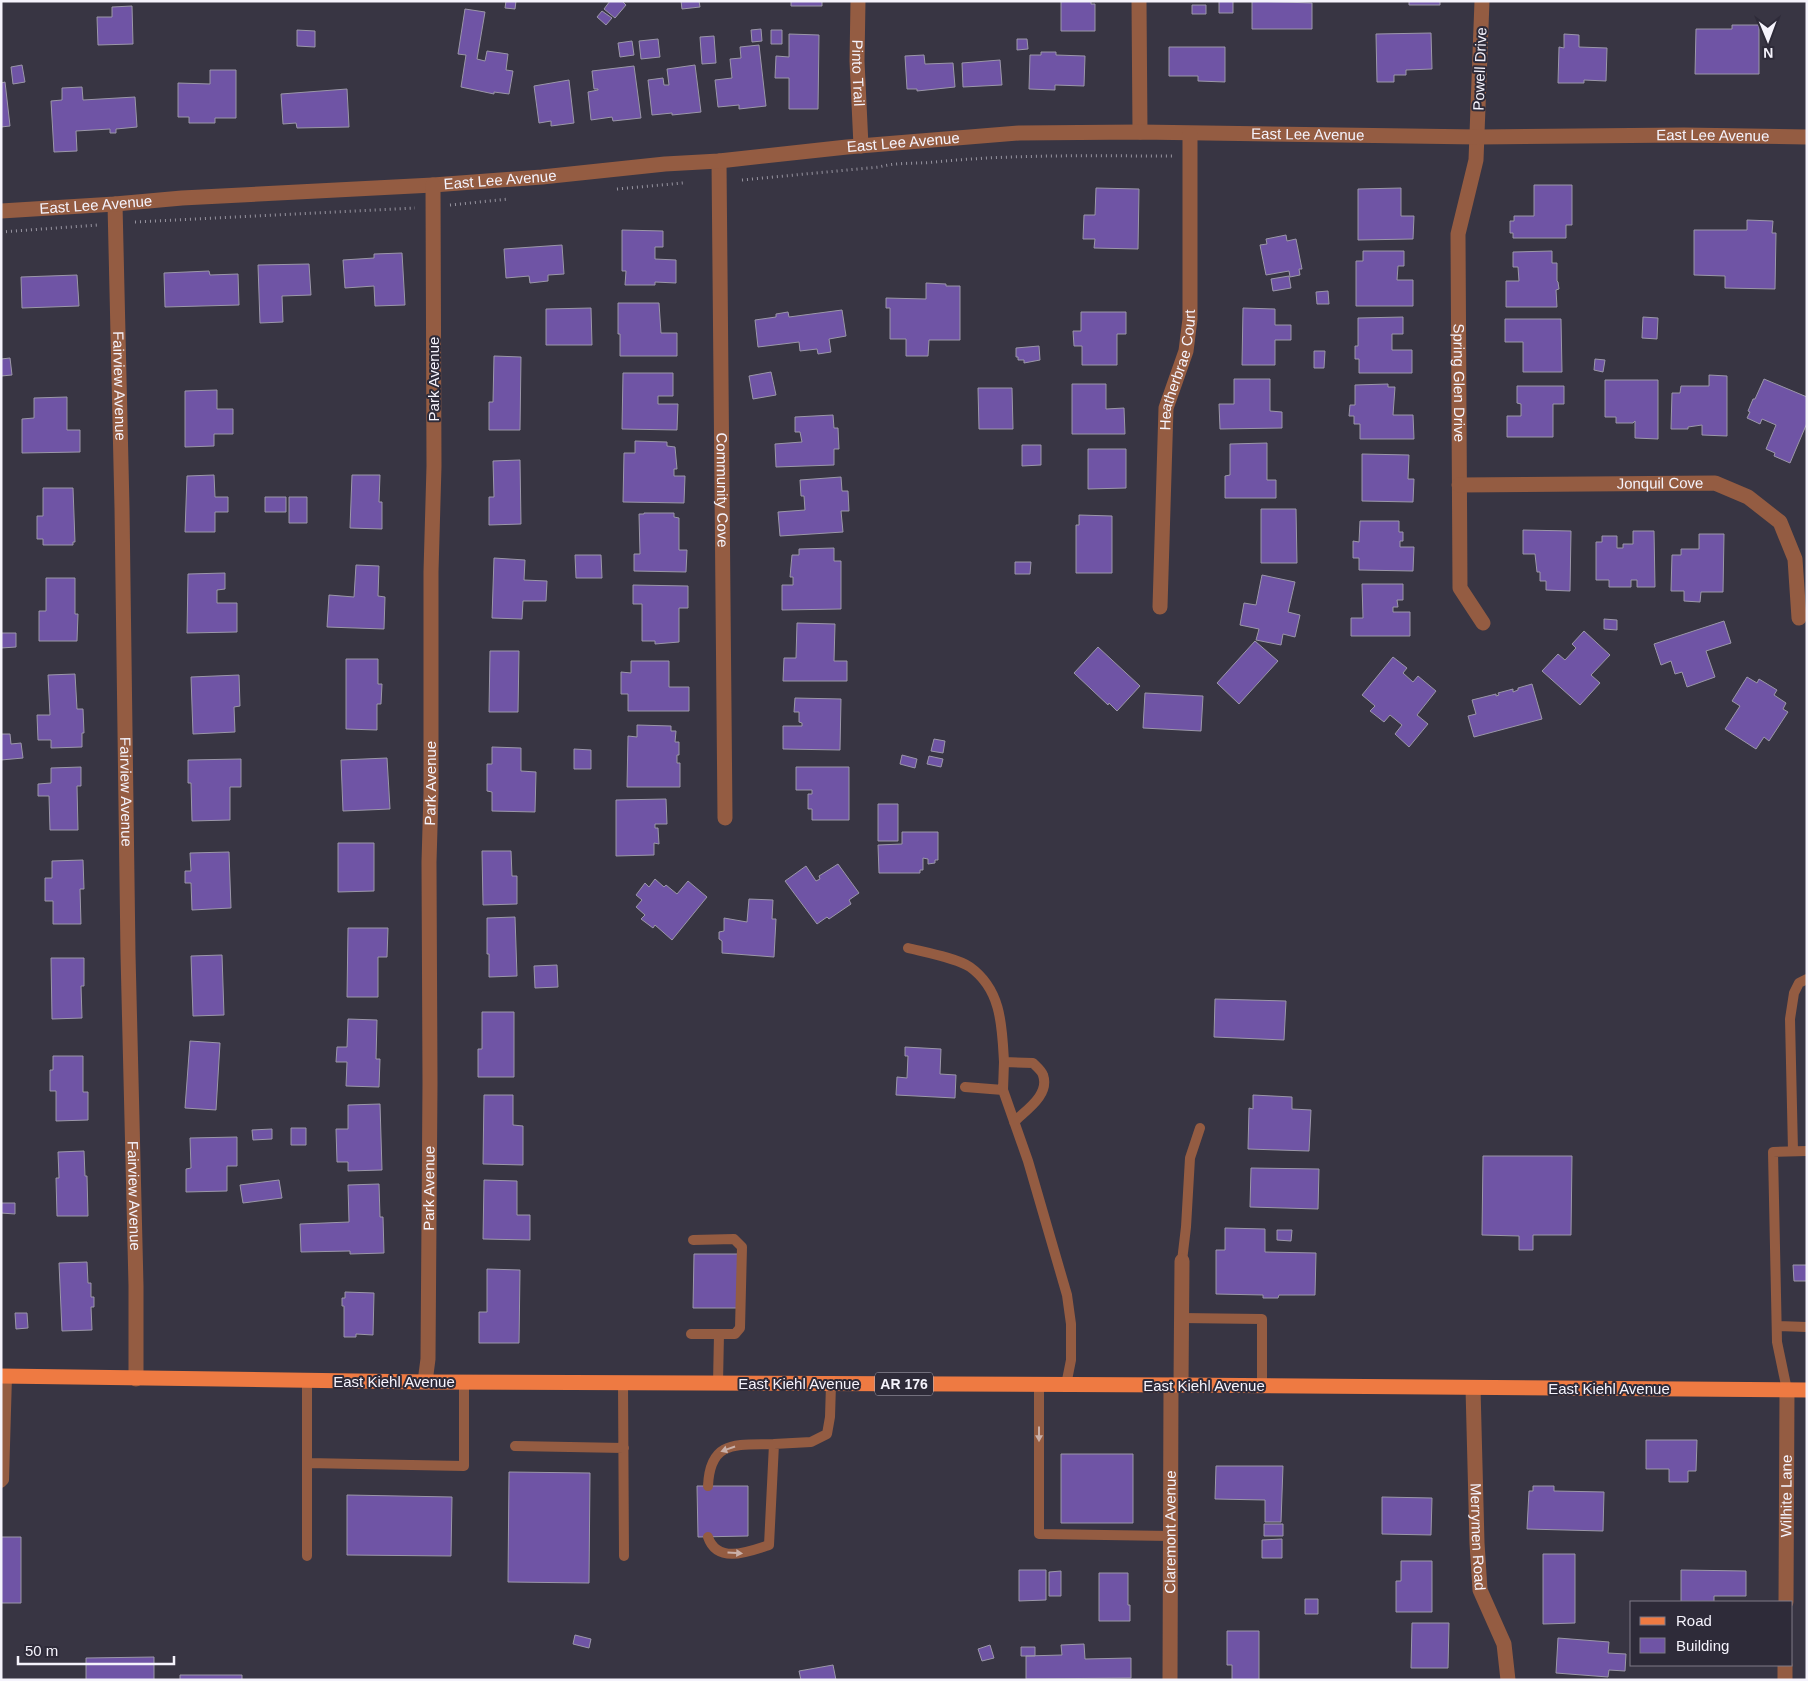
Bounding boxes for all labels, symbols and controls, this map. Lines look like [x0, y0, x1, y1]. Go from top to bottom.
north arrow [1743, 15, 1793, 65]
street label: Powell Drive [1470, 27, 1489, 111]
street label: Pinto Trail [849, 39, 868, 107]
text: N [1763, 45, 1773, 61]
street label: East Lee Avenue [1251, 125, 1364, 143]
street label: East Lee Avenue [1656, 126, 1769, 144]
street label: East Lee Avenue [846, 129, 960, 155]
street label: East Lee Avenue [443, 167, 557, 192]
street label: East Lee Avenue [39, 192, 153, 217]
street label: Heatherbrae Court [1156, 309, 1198, 430]
street label: Spring Glen Drive [1451, 323, 1468, 442]
street label: Fairview Avenue [110, 331, 129, 441]
street label: Park Avenue [425, 337, 442, 421]
street label: Community Cove [713, 432, 732, 548]
street label: Jonquil Cove [1617, 474, 1703, 492]
street label: Fairview Avenue [117, 737, 136, 847]
street label: Park Avenue [421, 741, 439, 826]
street label: Fairview Avenue [125, 1141, 144, 1251]
street label: Park Avenue [420, 1146, 438, 1231]
road number: AR 176 [875, 1372, 933, 1396]
street label: East Kiehl Avenue [333, 1373, 455, 1390]
street label: East Kiehl Avenue [738, 1375, 860, 1392]
street label: East Kiehl Avenue [1143, 1377, 1265, 1394]
street label: East Kiehl Avenue [1548, 1380, 1670, 1397]
one-way arrow [1035, 1426, 1043, 1442]
one-way arrow [720, 1445, 735, 1453]
street label: Wilhite Lane [1777, 1455, 1795, 1537]
street label: Claremont Avenue [1161, 1470, 1179, 1594]
street label: Merrymen Road [1467, 1483, 1489, 1591]
one-way arrow [727, 1550, 743, 1558]
legend [1630, 1601, 1793, 1666]
text: Road [1676, 1612, 1712, 1629]
scale bar [18, 1634, 174, 1666]
text: Building [1676, 1637, 1729, 1654]
text: 50 m [25, 1642, 58, 1659]

